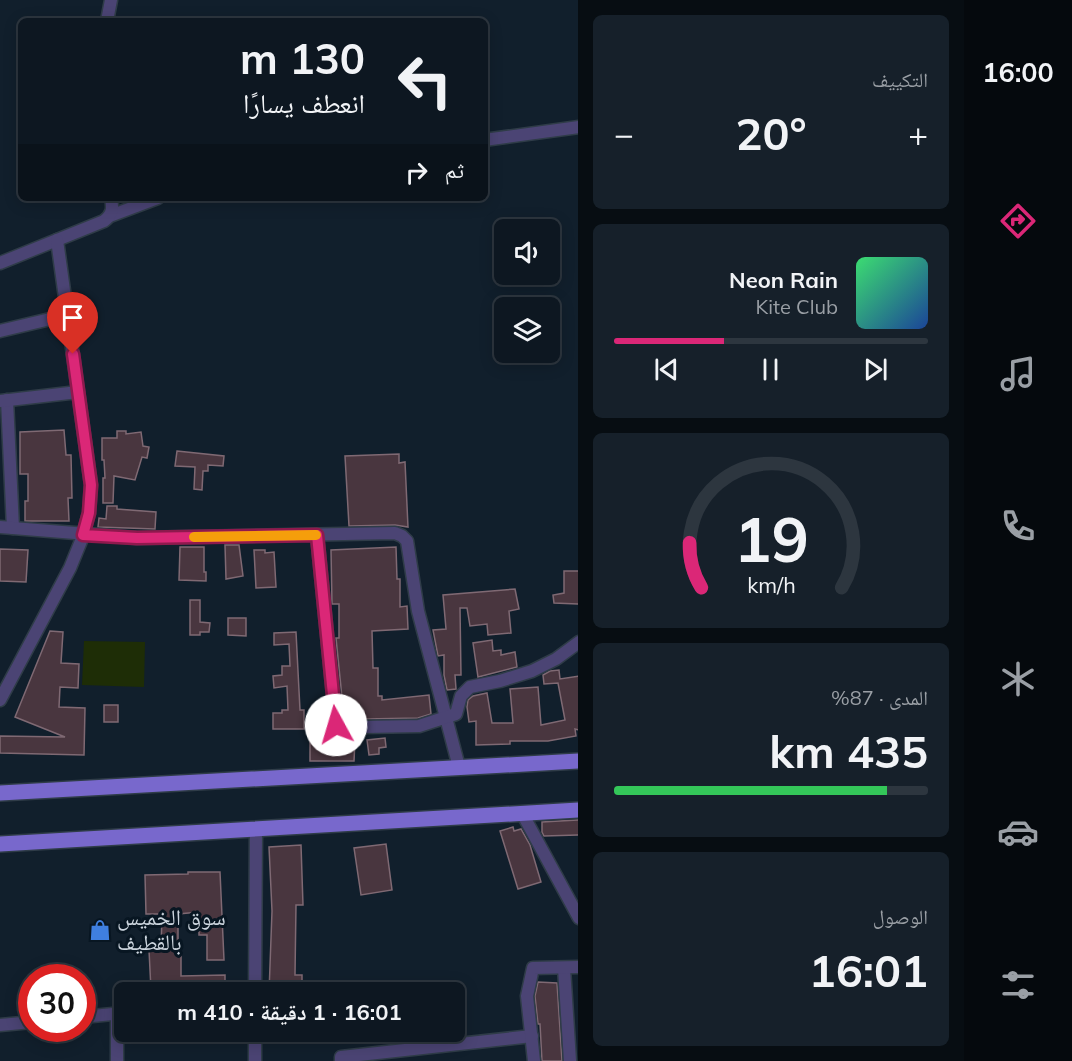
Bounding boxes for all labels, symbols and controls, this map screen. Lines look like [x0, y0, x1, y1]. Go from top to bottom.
text: 130 m [240, 32, 365, 85]
icon: left [386, 42, 464, 120]
text: 16:00 [982, 55, 1054, 89]
text: التكييف [872, 67, 928, 92]
text: انعطف يسارًا [243, 86, 365, 120]
text: 20° [735, 105, 807, 161]
text: − [614, 113, 634, 154]
text: + [908, 113, 928, 154]
icon: right [400, 156, 433, 189]
text: ثم [445, 156, 464, 184]
icon: directions [997, 200, 1039, 242]
map controls [494, 219, 560, 363]
button: sound [494, 219, 560, 285]
text: Neon Rain [729, 266, 838, 294]
pin [47, 292, 98, 354]
text: Kite Club [756, 294, 838, 319]
button: layers [494, 297, 560, 363]
icon: arrive [56, 301, 89, 334]
icon: previous [650, 353, 683, 386]
icon: pause [754, 353, 787, 386]
icon: next [859, 353, 892, 386]
icon: music [997, 353, 1039, 395]
text: 19 [734, 499, 808, 578]
icon: phone [997, 505, 1039, 547]
text: km/h [747, 571, 795, 598]
icon: climate [997, 658, 1039, 700]
text: المدى · 87% [831, 685, 928, 710]
position arrow [304, 693, 368, 757]
text: 435 km [769, 723, 928, 779]
icon: car [997, 811, 1039, 853]
place label: سوق الخميس بالقطيف [117, 903, 226, 956]
text: الوصول [873, 904, 928, 929]
shop icon: سوق الخميس بالقطيف [88, 918, 112, 942]
text: 16:01 [809, 942, 928, 998]
speed limit sign: 30 [18, 964, 96, 1042]
icon: filters [997, 964, 1039, 1006]
text: 16:01 · 1 دقيقة · 410 m [177, 998, 402, 1026]

